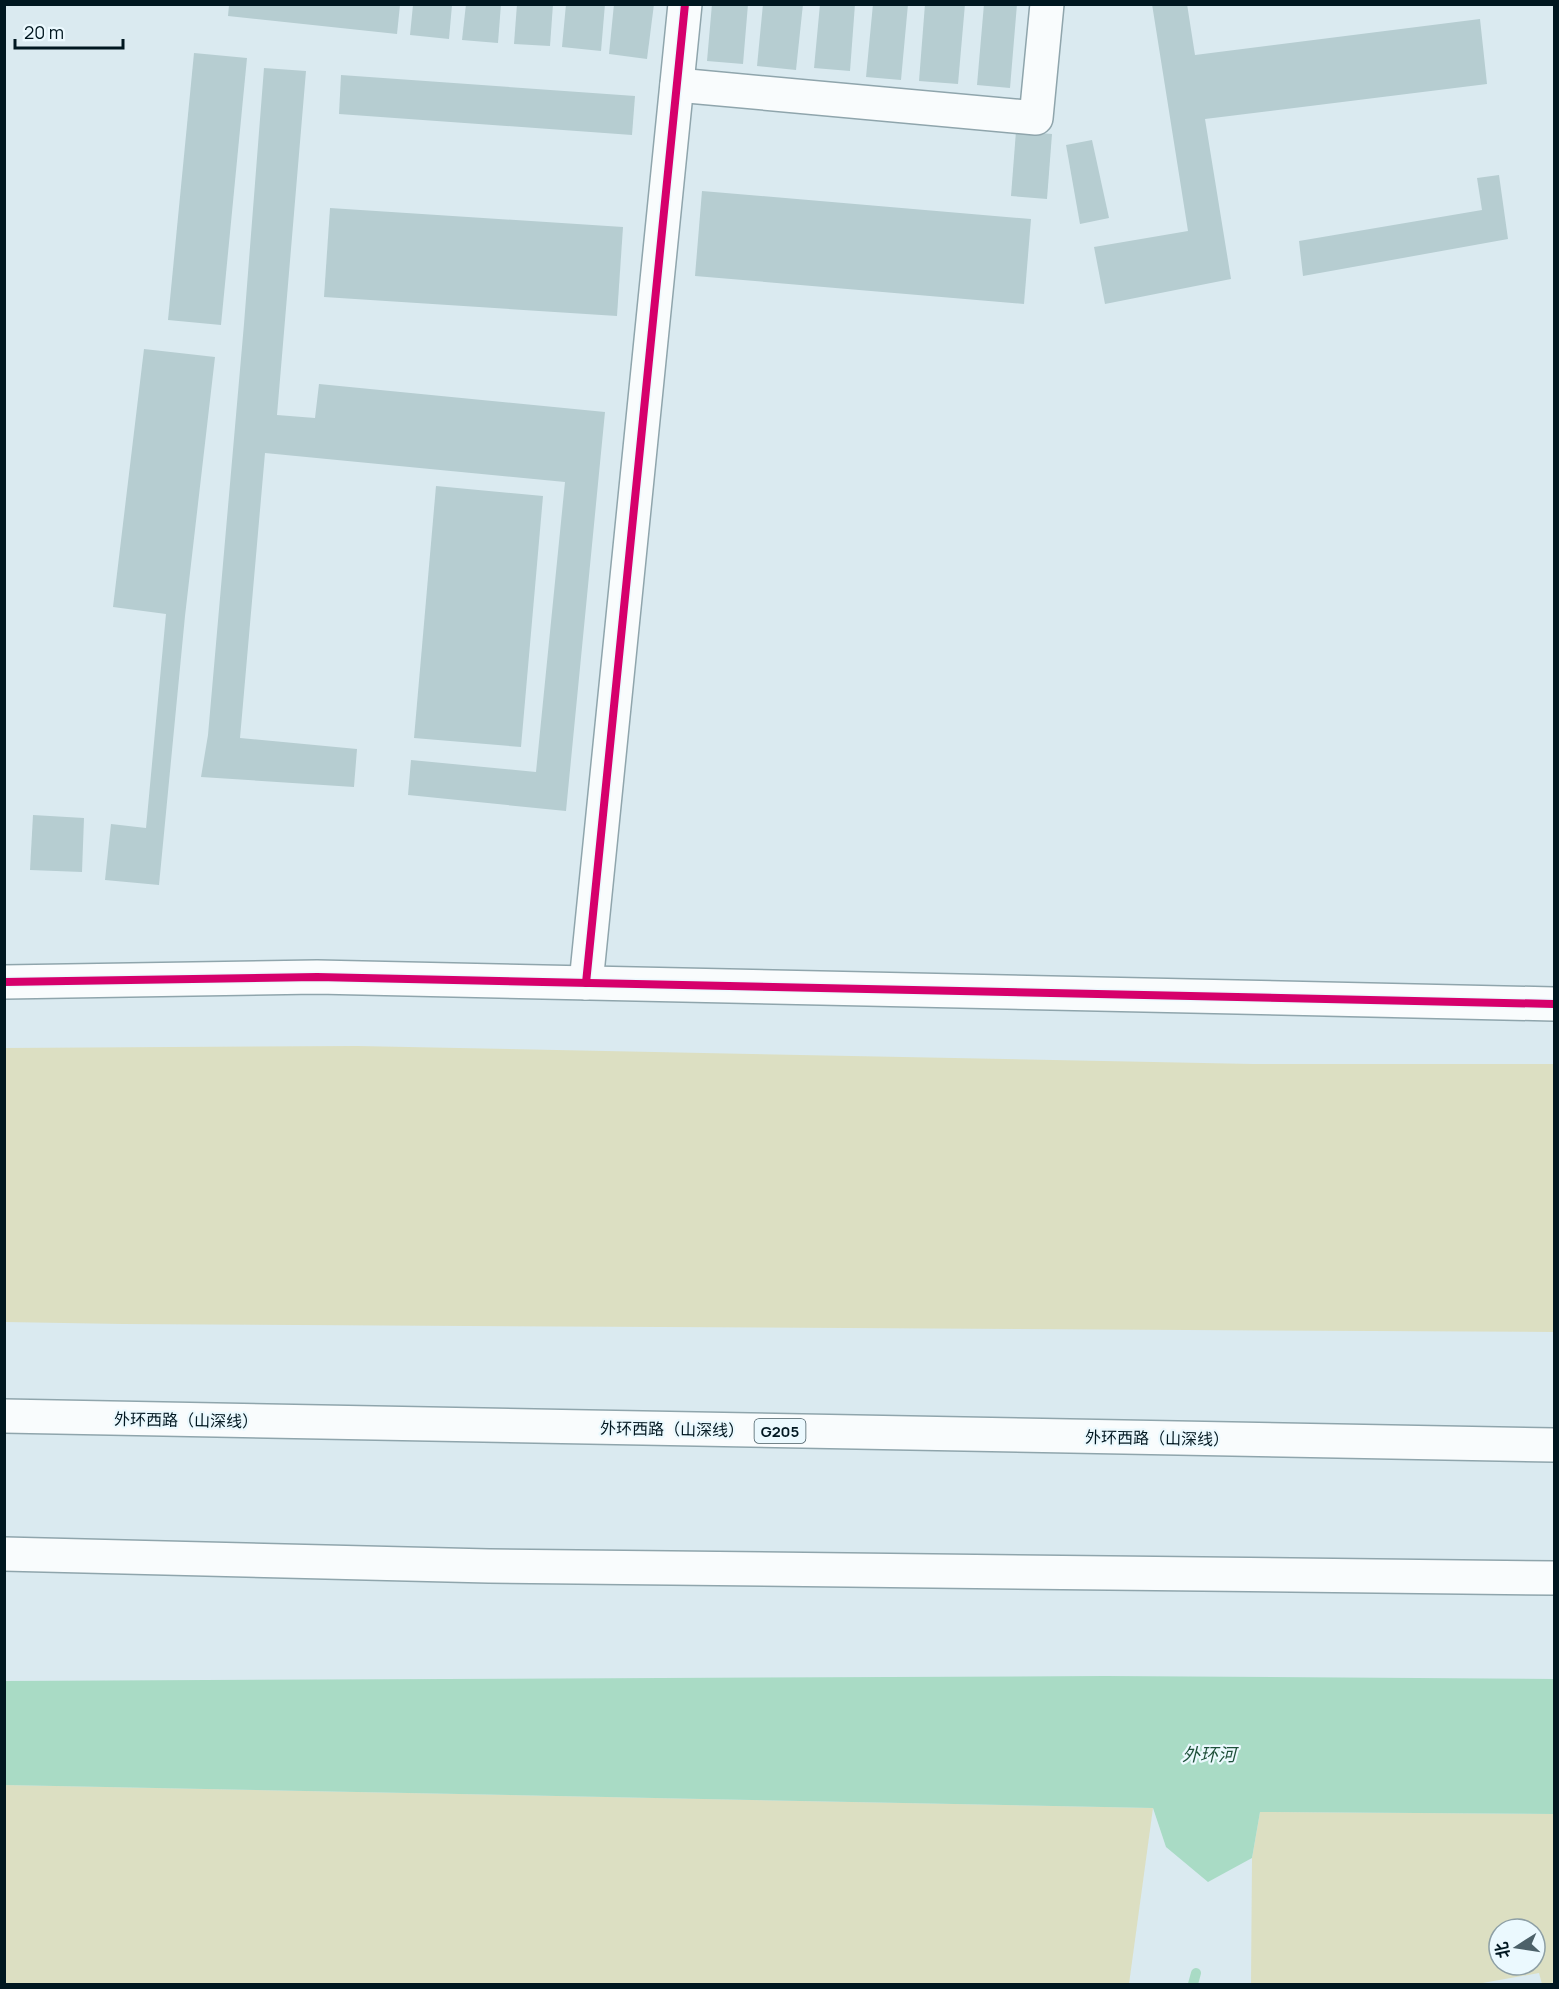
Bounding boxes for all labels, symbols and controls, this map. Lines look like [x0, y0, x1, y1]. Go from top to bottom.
scale bar [15, 12, 123, 50]
text: 20 m [24, 20, 64, 44]
street label: 外环西路（山深线） [114, 1408, 258, 1432]
street label: 外环西路（山深线） [600, 1417, 744, 1441]
road number: G205 [754, 1419, 806, 1443]
street label: 外环西路（山深线） [1085, 1426, 1229, 1450]
water label: 外环河 [1182, 1742, 1239, 1766]
north arrow [1487, 1917, 1547, 1977]
text: 北 [1490, 1940, 1515, 1960]

